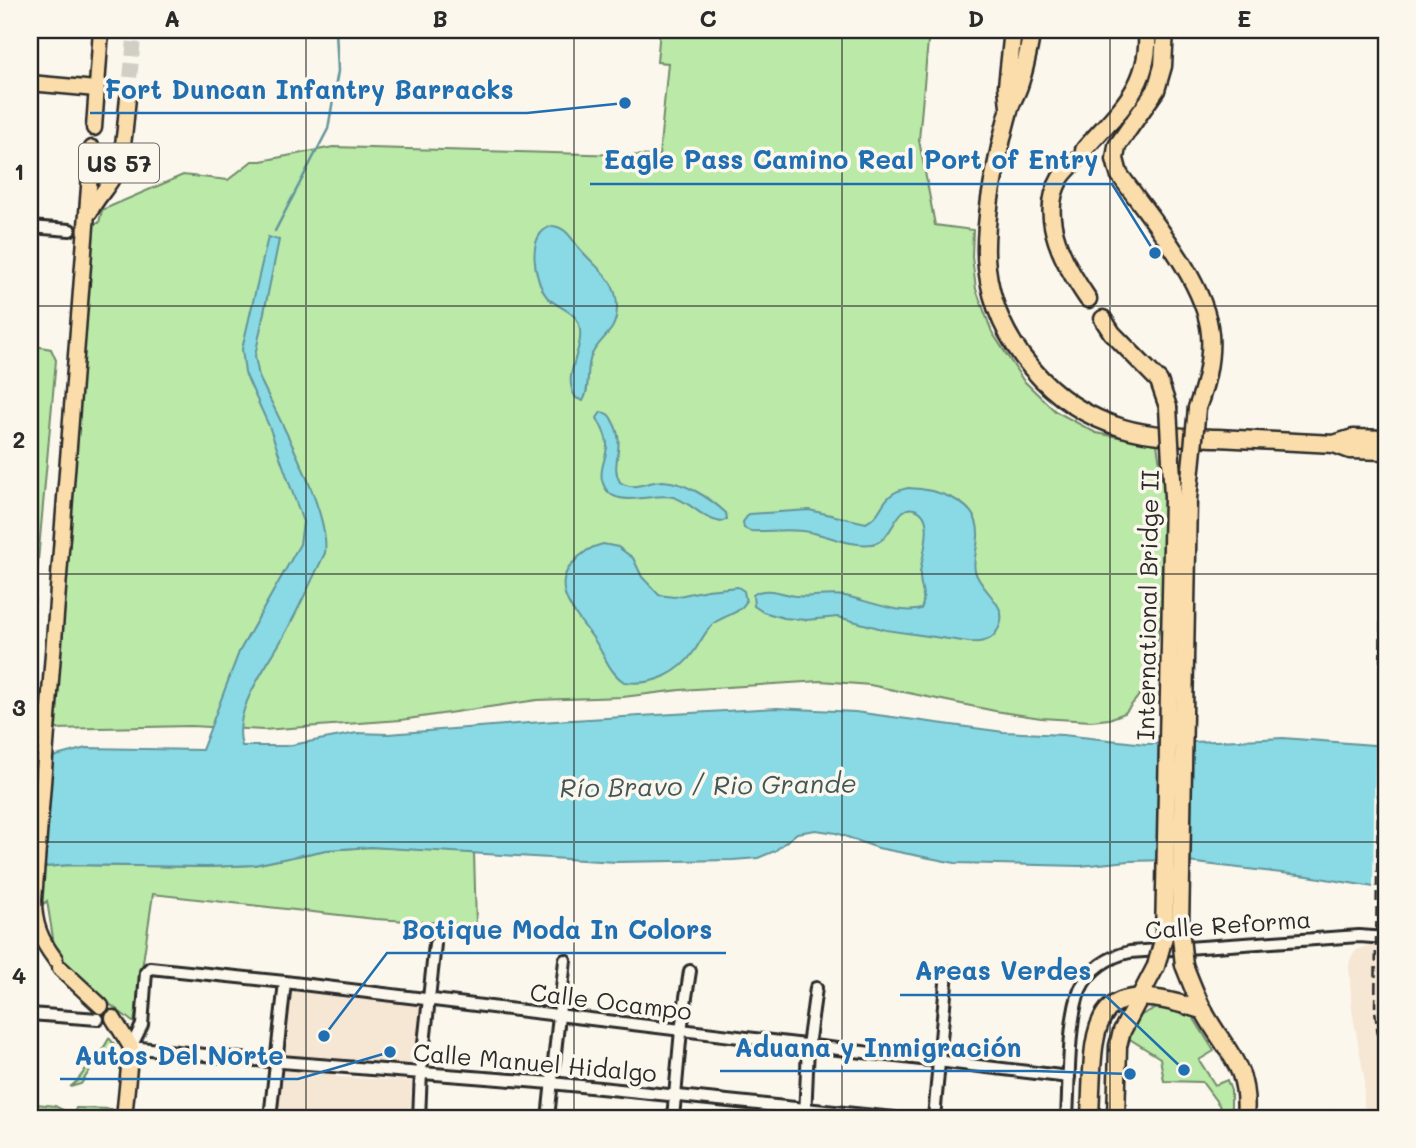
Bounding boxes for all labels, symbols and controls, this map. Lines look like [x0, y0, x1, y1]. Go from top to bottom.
text: A [164, 3, 180, 33]
text: B [432, 3, 448, 33]
text: C [699, 3, 717, 33]
text: D [968, 3, 984, 33]
text: E [1237, 3, 1251, 33]
callout: Fort Duncan Infantry Barracks [90, 66, 527, 113]
text: Fort Duncan Infantry Barracks [104, 72, 514, 106]
callout: Eagle Pass Camino Real Port of Entry [590, 137, 1112, 184]
text: Eagle Pass Camino Real Port of Entry [604, 142, 1098, 176]
road number: US 57 [79, 144, 159, 182]
text: 1 [14, 156, 24, 186]
text: 2 [13, 424, 25, 454]
street label: International Bridge II [1129, 469, 1165, 741]
text: 3 [12, 692, 26, 722]
water label: Río Bravo / Rio Grande [559, 765, 857, 805]
street label: Calle Reforma [1144, 903, 1312, 945]
callout: Botique Moda In Colors [387, 906, 726, 953]
text: Botique Moda In Colors [402, 912, 712, 946]
callout: Areas Verdes [900, 948, 1105, 995]
text: Areas Verdes [915, 953, 1091, 987]
text: 4 [12, 960, 26, 990]
street label: Calle Ocampo [528, 976, 694, 1026]
callout: Aduana y Inmigración [720, 1024, 1035, 1071]
text: Aduana y Inmigración [735, 1030, 1021, 1064]
callout: Autos Del Norte [60, 1032, 298, 1079]
street label: Calle Manuel Hidalgo [412, 1036, 658, 1088]
text: Autos Del Norte [74, 1038, 284, 1072]

